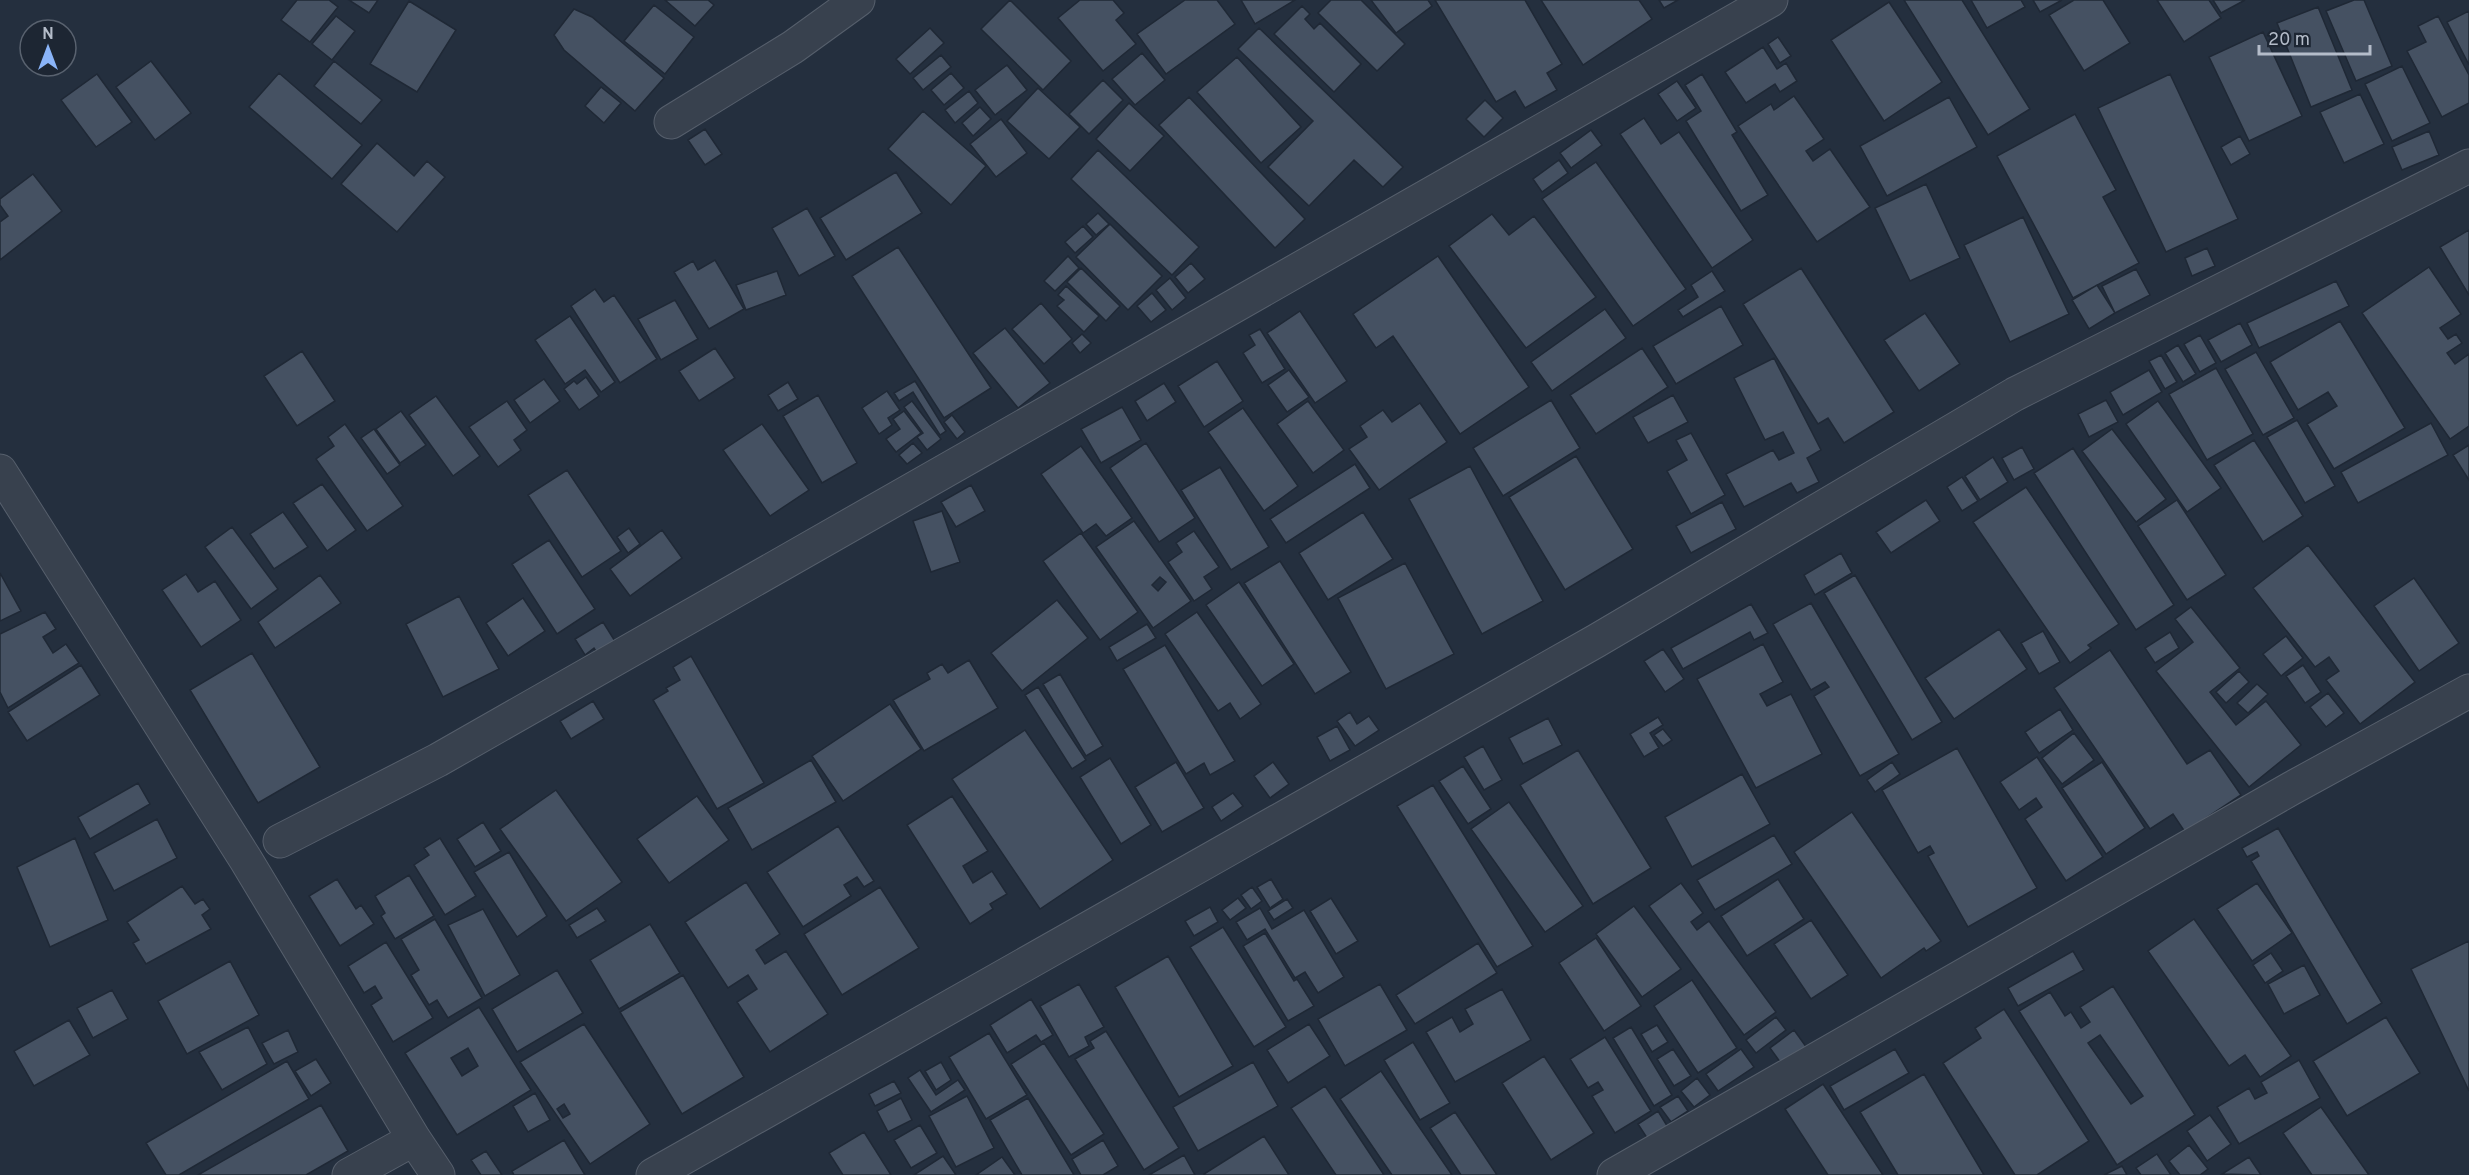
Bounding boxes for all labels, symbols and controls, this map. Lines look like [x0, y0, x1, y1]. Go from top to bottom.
north arrow [18, 18, 78, 78]
scale bar [2259, 18, 2370, 56]
text: N [42, 25, 54, 45]
text: 20 m [2268, 29, 2310, 52]

